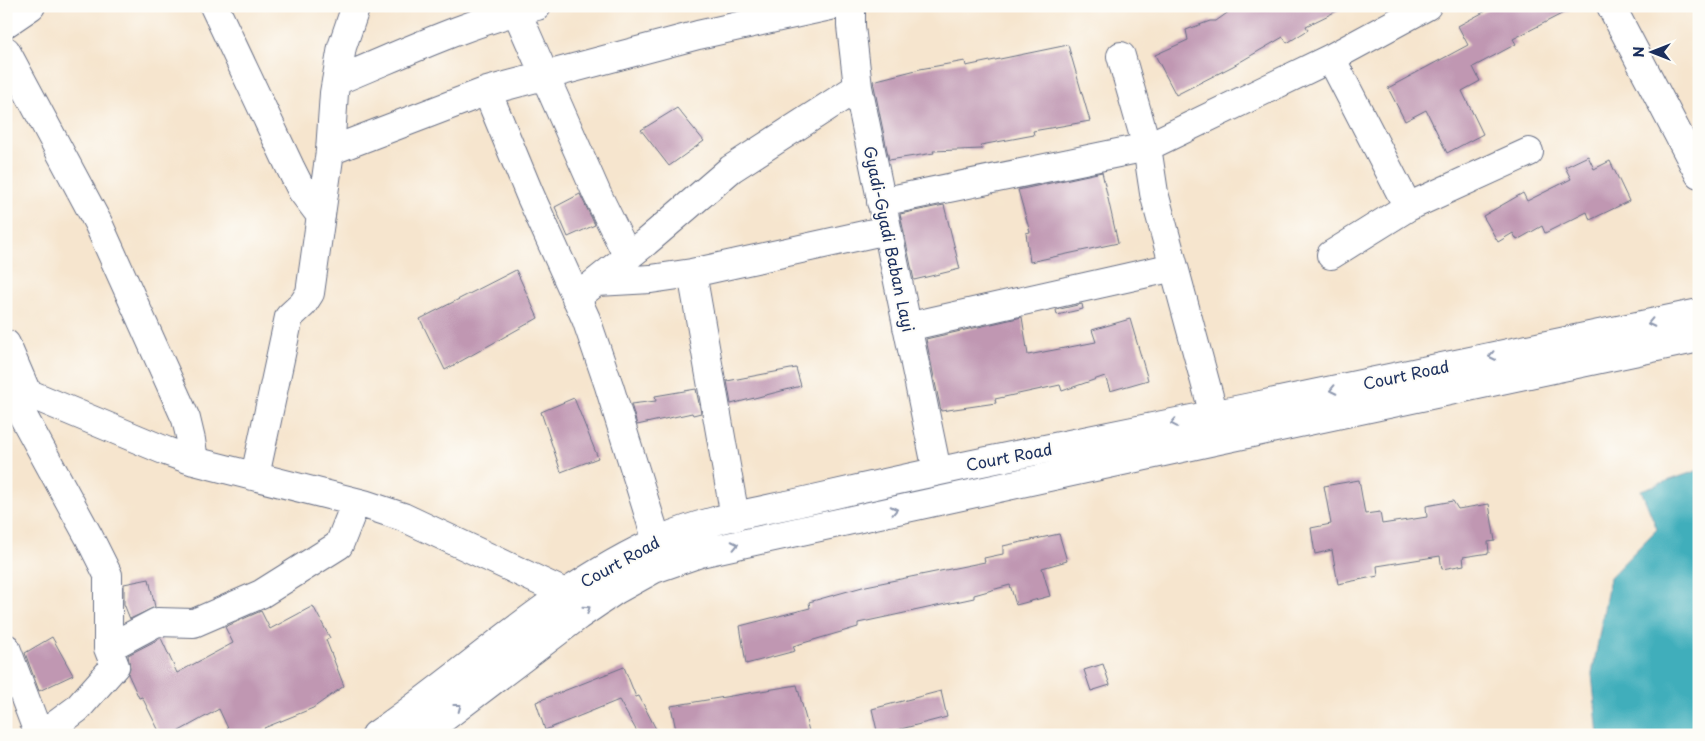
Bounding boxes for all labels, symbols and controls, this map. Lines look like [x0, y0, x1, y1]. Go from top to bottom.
north arrow [1628, 28, 1678, 78]
text: N [1628, 46, 1649, 58]
street label: Gyadi-Gyadi Baban Layi [859, 144, 921, 334]
one-way arrow [1647, 317, 1655, 328]
one-way arrow [1488, 351, 1497, 361]
street label: Court Road [1360, 353, 1451, 395]
one-way arrow [1329, 384, 1338, 395]
one-way arrow [1170, 418, 1178, 428]
street label: Court Road [964, 436, 1054, 476]
one-way arrow [889, 506, 898, 516]
street label: Court Road [575, 529, 664, 593]
one-way arrow [731, 541, 740, 551]
one-way arrow [582, 606, 591, 615]
one-way arrow [452, 704, 462, 713]

